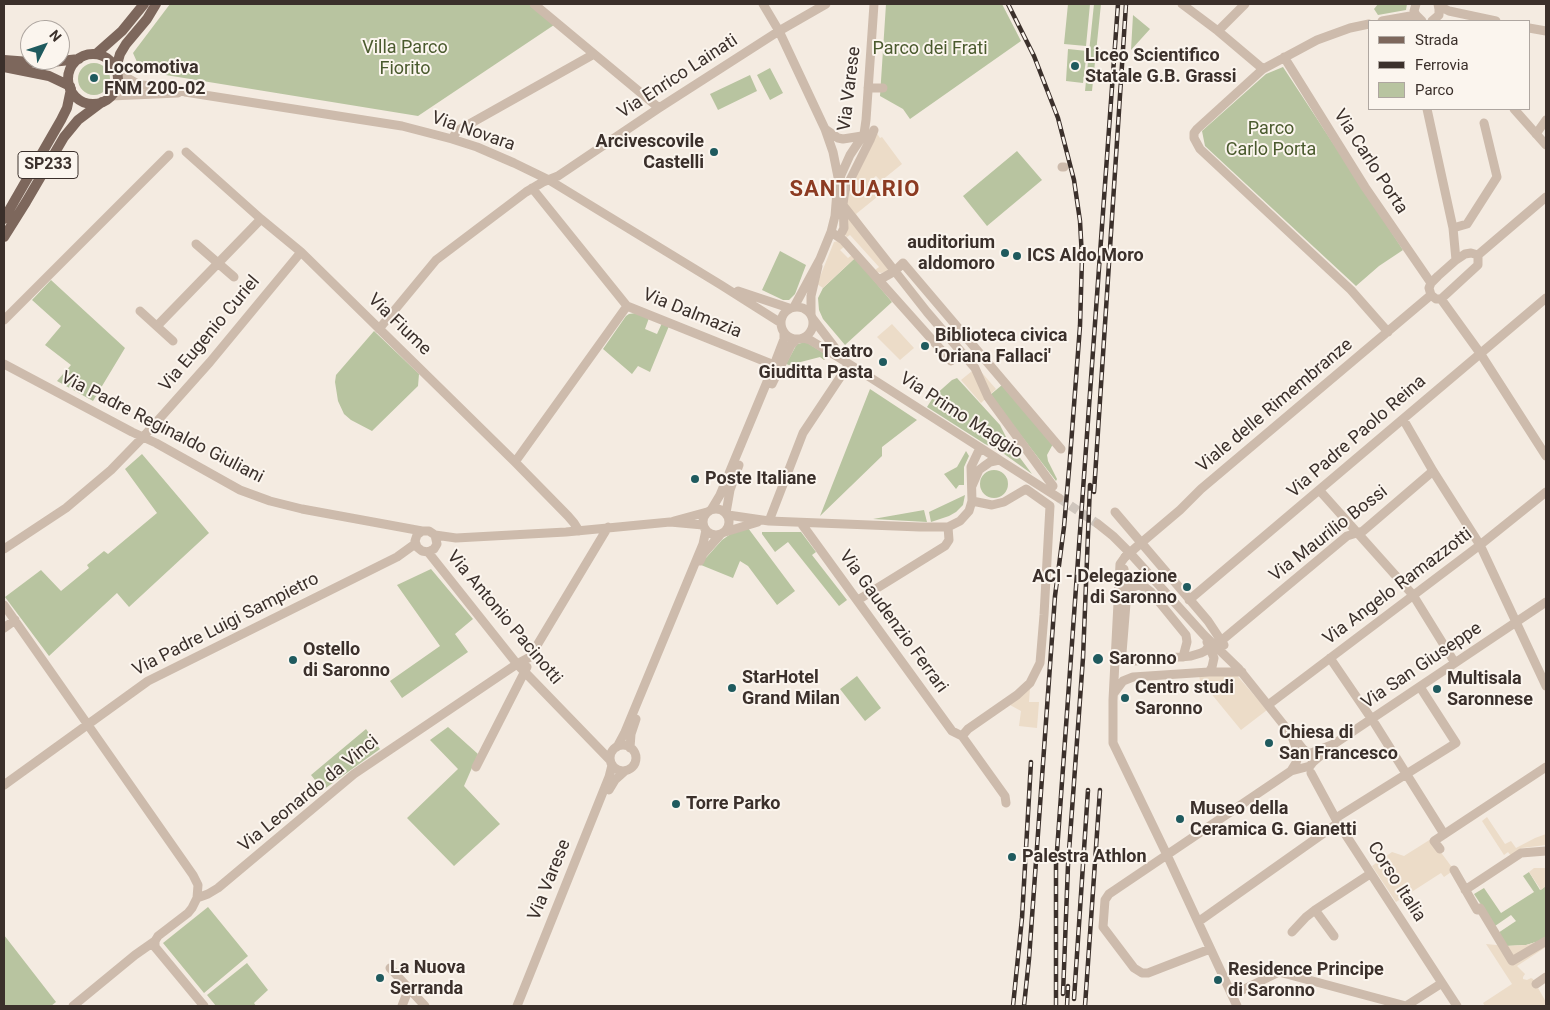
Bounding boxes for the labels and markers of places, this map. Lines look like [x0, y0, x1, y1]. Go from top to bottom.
place label: Liceo Scientifico Statale G.B. Grassi [1085, 45, 1237, 88]
place label: Locomotiva FNM 200-02 [104, 57, 206, 100]
marker: Liceo Scientifico Statale G.B. Grassi [1069, 60, 1081, 72]
marker: Locomotiva FNM 200-02 [88, 72, 100, 84]
place label: Arcivescovile Castelli [596, 131, 704, 173]
marker: Arcivescovile Castelli [708, 146, 720, 158]
place label: auditorium aldomoro [907, 232, 995, 274]
place label: ICS Aldo Moro [1027, 245, 1144, 267]
marker: auditorium aldomoro [999, 247, 1011, 259]
marker: ICS Aldo Moro [1011, 250, 1023, 262]
place label: Biblioteca civica 'Oriana Fallaci' [935, 325, 1067, 368]
marker: Biblioteca civica 'Oriana Fallaci' [919, 340, 931, 352]
place label: Teatro Giuditta Pasta [759, 341, 873, 384]
marker: Teatro Giuditta Pasta [877, 356, 889, 368]
place label: Poste Italiane [705, 468, 816, 490]
marker: Poste Italiane [689, 473, 701, 485]
place label: ACI - Delegazione di Saronno [1032, 566, 1177, 608]
marker: ACI - Delegazione di Saronno [1181, 581, 1193, 593]
place label: Ostello di Saronno [303, 639, 390, 682]
place label: Saronno [1109, 648, 1177, 670]
marker: Saronno [1091, 652, 1105, 666]
marker: Ostello di Saronno [287, 654, 299, 666]
place label: StarHotel Grand Milan [742, 667, 840, 710]
place label: Multisala Saronnese [1447, 668, 1533, 711]
place label: Centro studi Saronno [1135, 677, 1234, 720]
marker: StarHotel Grand Milan [726, 682, 738, 694]
marker: Multisala Saronnese [1431, 683, 1443, 695]
marker: Centro studi Saronno [1119, 692, 1131, 704]
place label: Chiesa di San Francesco [1279, 722, 1398, 764]
marker: Chiesa di San Francesco [1263, 737, 1275, 749]
place label: Torre Parko [686, 793, 781, 815]
marker: Torre Parko [670, 798, 682, 810]
place label: Museo della Ceramica G. Gianetti [1190, 798, 1357, 841]
marker: Museo della Ceramica G. Gianetti [1174, 813, 1186, 825]
place label: Palestra Athlon [1022, 846, 1146, 868]
marker: Palestra Athlon [1006, 851, 1018, 863]
place label: La Nuova Serranda [390, 957, 465, 1000]
place label: Residence Principe di Saronno [1228, 959, 1384, 1002]
marker: La Nuova Serranda [374, 972, 386, 984]
marker: Residence Principe di Saronno [1212, 974, 1224, 986]

